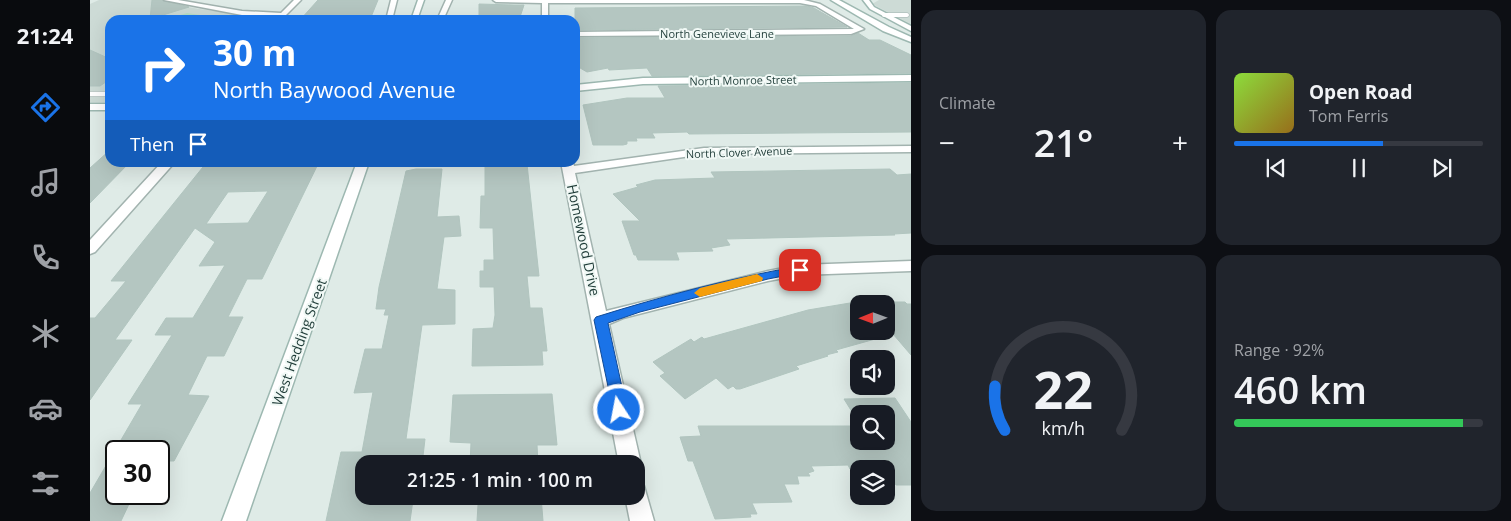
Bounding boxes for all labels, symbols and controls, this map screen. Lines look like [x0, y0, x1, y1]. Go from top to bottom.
text: 21:24 [17, 20, 73, 50]
street label: North Genevieve Lane [660, 26, 774, 41]
text: 30 m [213, 29, 296, 76]
icon: right [130, 35, 195, 100]
street label: North Monroe Street [689, 72, 797, 88]
text: North Baywood Avenue [213, 74, 456, 104]
text: Open Road [1309, 79, 1413, 105]
icon: directions [28, 90, 63, 125]
text: Climate [939, 92, 996, 114]
text: Tom Ferris [1309, 105, 1388, 127]
text: 21° [1034, 116, 1093, 168]
text: − [939, 123, 955, 161]
text: + [1172, 123, 1188, 161]
icon: arrive [184, 130, 212, 158]
text: Then [130, 131, 174, 157]
street label: North Clover Avenue [685, 143, 793, 161]
icon: previous [1262, 154, 1290, 182]
icon: pause [1345, 154, 1373, 182]
icon: next [1428, 154, 1456, 182]
icon: music [28, 165, 63, 200]
street label: Homewood Drive [563, 182, 605, 298]
icon: phone [28, 240, 63, 275]
pin [779, 249, 821, 291]
icon: arrive [786, 256, 814, 284]
street label: West Hedding Street [267, 276, 331, 408]
north arrow [850, 295, 895, 340]
map controls [850, 295, 895, 505]
icon: climate [28, 316, 63, 351]
text: Range · 92% [1234, 339, 1324, 361]
button: sound [850, 350, 895, 395]
text: 22 [1034, 353, 1093, 424]
text: 460 km [1234, 363, 1367, 415]
position arrow [592, 383, 644, 435]
icon: car [28, 391, 63, 426]
button: search [850, 405, 895, 450]
text: km/h [1042, 416, 1085, 440]
speed limit sign: 30 [105, 440, 170, 505]
button: layers [850, 460, 895, 505]
icon: filters [28, 466, 63, 501]
text: 21:25 · 1 min · 100 m [407, 467, 593, 493]

